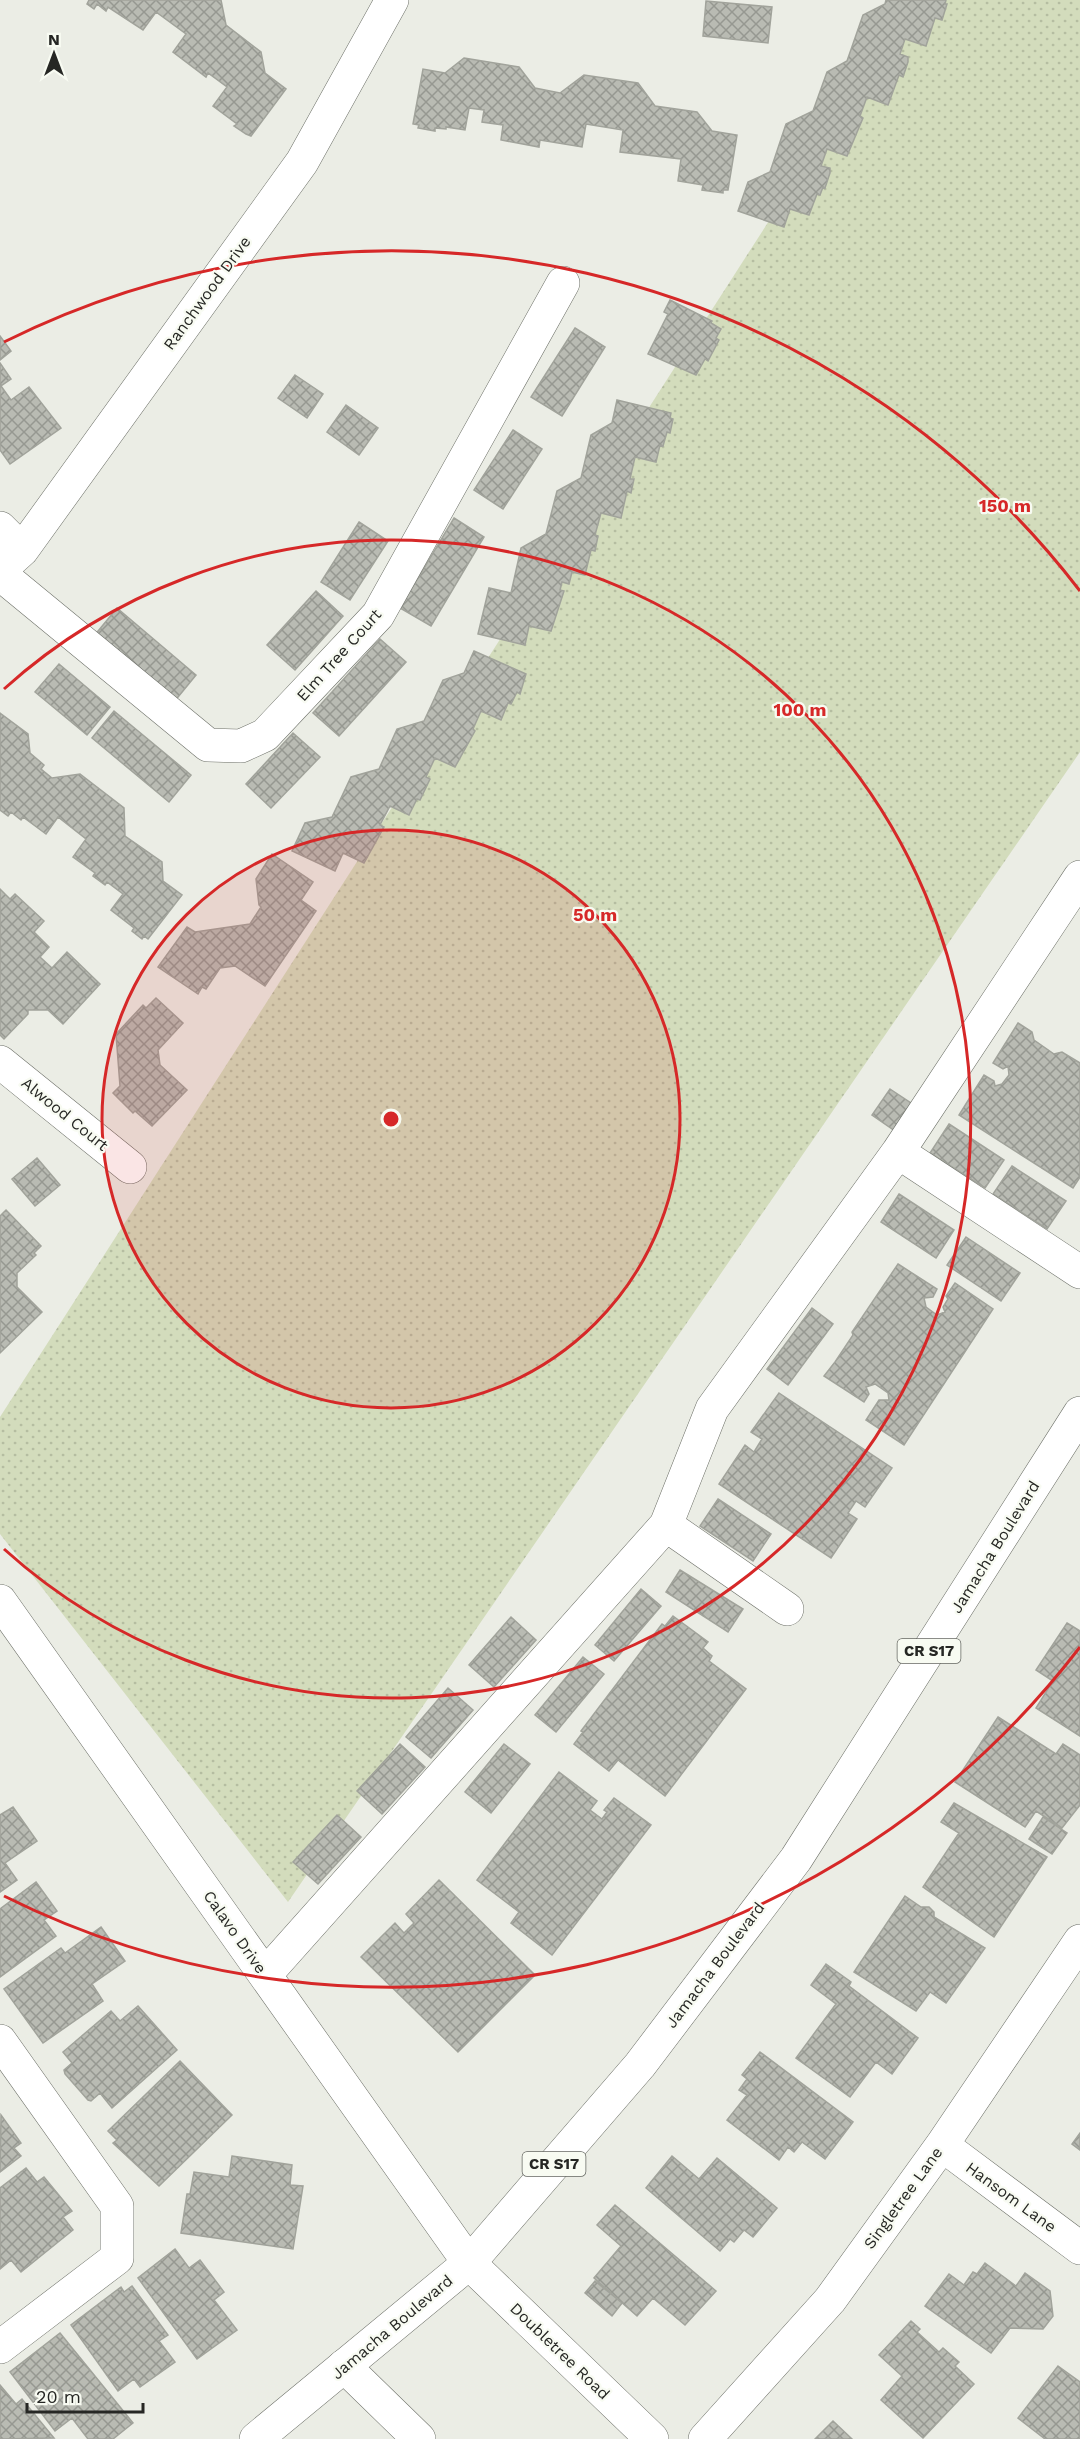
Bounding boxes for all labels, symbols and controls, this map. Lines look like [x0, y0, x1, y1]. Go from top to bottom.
north arrow [24, 24, 84, 84]
text: N [48, 30, 60, 49]
street label: Ranchwood Drive [159, 232, 255, 354]
text: 150 m [979, 495, 1031, 516]
street label: Elm Tree Court [293, 605, 386, 705]
text: 100 m [773, 699, 827, 720]
text: 50 m [573, 904, 617, 925]
street label: Alwood Court [18, 1073, 112, 1155]
centre of rings [381, 1109, 401, 1129]
street label: Jamacha Boulevard [947, 1477, 1043, 1617]
road number: CR S17 [898, 1639, 960, 1663]
street label: Calavo Drive [199, 1887, 271, 1977]
street label: Jamacha Boulevard [662, 1898, 768, 2032]
street label: Singletree Lane [860, 2143, 946, 2253]
road number: CR S17 [522, 2152, 586, 2176]
street label: Hansom Lane [962, 2158, 1060, 2236]
street label: Jamacha Boulevard [328, 2271, 456, 2383]
street label: Doubletree Road [506, 2299, 614, 2403]
scale bar [27, 2376, 142, 2414]
text: 20 m [36, 2386, 81, 2407]

